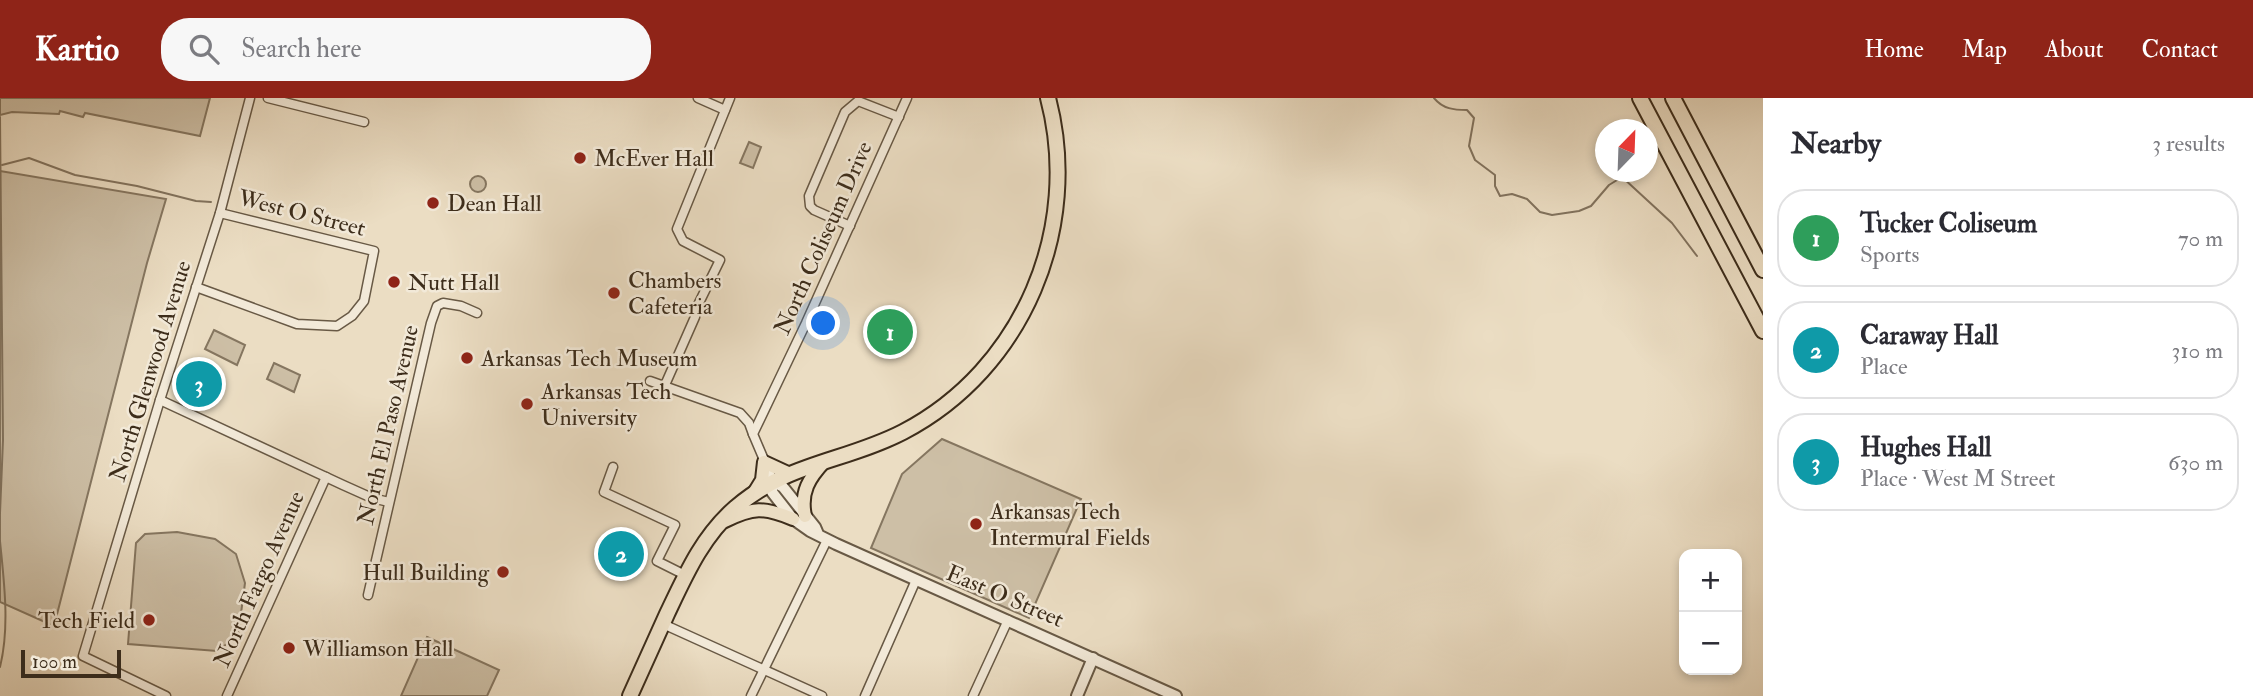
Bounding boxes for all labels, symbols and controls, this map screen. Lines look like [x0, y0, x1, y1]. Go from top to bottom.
search box [161, 18, 651, 81]
text: Kartio [35, 29, 119, 70]
icon: search [185, 30, 223, 68]
text: Search here [241, 33, 361, 65]
text: Home [1864, 34, 1924, 65]
text: Map [1962, 34, 2007, 65]
text: About [2045, 34, 2104, 65]
text: Contact [2142, 34, 2218, 65]
north arrow [1595, 119, 1658, 182]
text: Nearby [1791, 125, 1881, 162]
text: 3 results [2152, 129, 2225, 158]
street label: North Coliseum Drive [767, 136, 879, 339]
place label: McEver Hall [594, 144, 714, 173]
marker: McEver Hall [572, 150, 588, 166]
street label: West O Street [234, 183, 369, 243]
place label: Dean Hall [447, 189, 542, 218]
marker: Dean Hall [425, 195, 441, 211]
text: Tucker Coliseum [1860, 208, 2037, 240]
text: 1 [1812, 224, 1820, 253]
text: 70 m [2178, 224, 2223, 253]
text: Sports [1860, 240, 1919, 269]
street label: North Glenwood Avenue [103, 257, 198, 485]
place label: Chambers Cafeteria [628, 266, 722, 321]
place label: Nutt Hall [408, 268, 500, 297]
marker: Nutt Hall [386, 274, 402, 290]
marker: Chambers Cafeteria [606, 285, 622, 301]
your location [806, 306, 840, 340]
pin: 1 [867, 306, 913, 358]
text: Caraway Hall [1860, 320, 1998, 352]
street label: North El Paso Avenue [351, 322, 425, 528]
text: 2 [1810, 336, 1822, 365]
text: 310 m [2172, 336, 2223, 365]
place label: Arkansas Tech Museum [480, 344, 697, 373]
marker: Arkansas Tech Museum [459, 350, 475, 366]
text: Place [1860, 352, 1908, 381]
pin: 3 [176, 358, 222, 410]
place label: Arkansas Tech University [540, 377, 671, 432]
marker: Arkansas Tech University [519, 396, 535, 412]
text: Hughes Hall [1860, 432, 1992, 464]
text: 3 [1812, 448, 1820, 477]
text: 630 m [2168, 448, 2223, 477]
text: Place · West M Street [1860, 464, 2056, 493]
street label: North Fargo Avenue [207, 486, 311, 672]
place label: Arkansas Tech Intermural Fields [989, 497, 1150, 552]
marker: Arkansas Tech Intermural Fields [968, 516, 984, 532]
pin: 2 [598, 528, 644, 580]
map controls [1679, 549, 1742, 675]
button: + [1679, 549, 1742, 612]
place label: Hull Building [362, 558, 490, 587]
street label: East O Street [942, 558, 1068, 634]
marker: Hull Building [495, 564, 511, 580]
place label: Tech Field [38, 606, 135, 635]
marker: Tech Field [141, 612, 157, 628]
button: − [1679, 612, 1742, 675]
place label: Williamson Hall [302, 634, 454, 663]
marker: Williamson Hall [281, 640, 297, 656]
scale bar [21, 647, 121, 679]
text: 100 m [32, 650, 77, 674]

